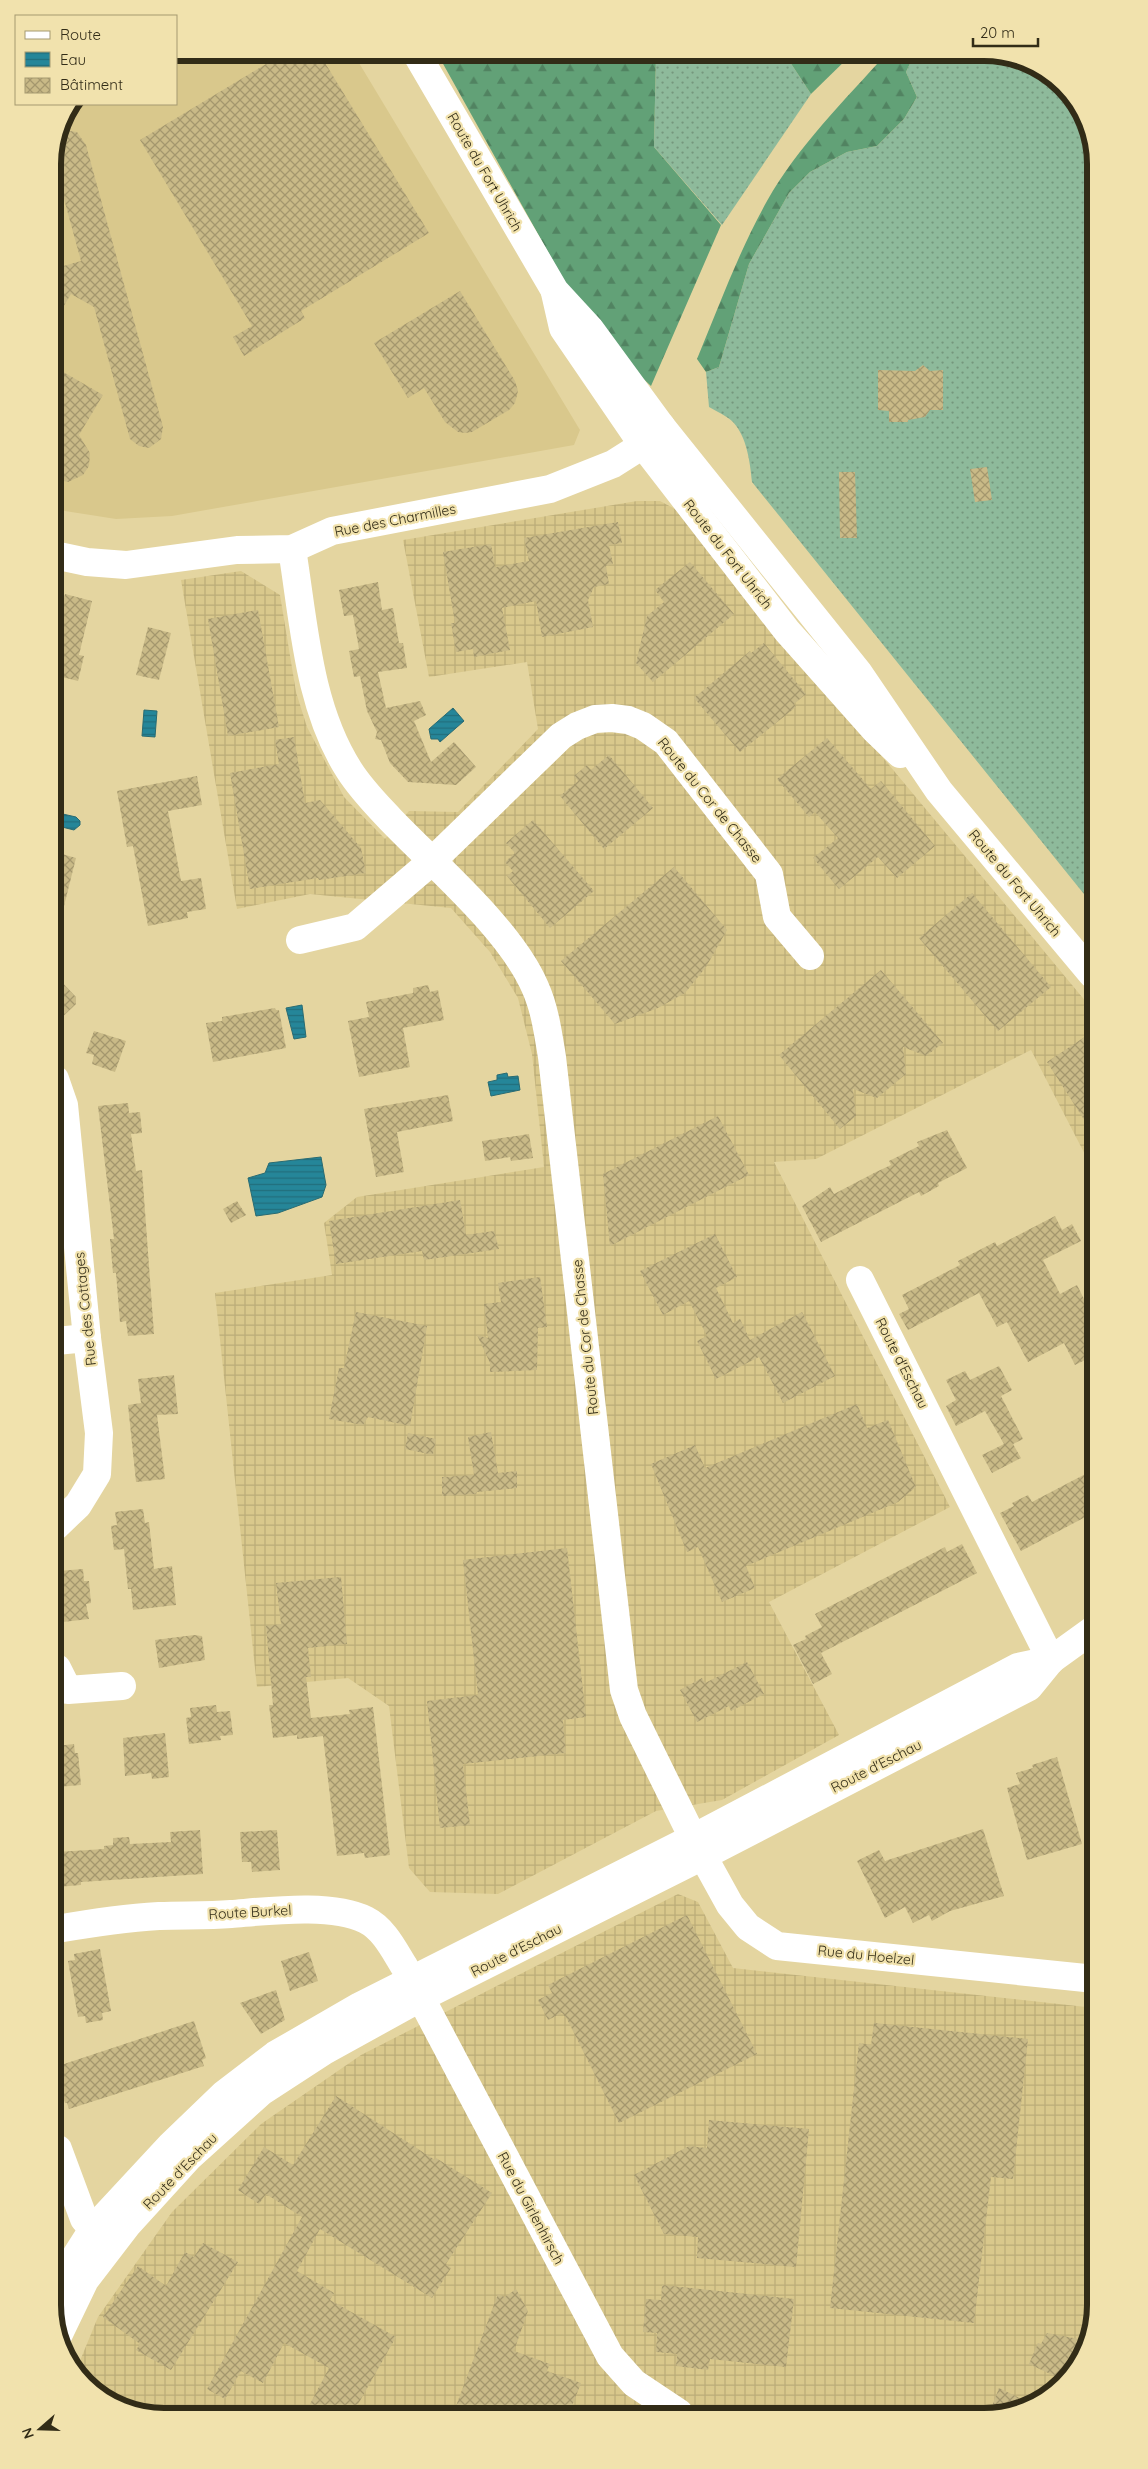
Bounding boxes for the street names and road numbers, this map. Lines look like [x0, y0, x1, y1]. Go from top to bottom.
street label: Route du Fort Uhrich [444, 109, 526, 235]
street label: Route du Fort Uhrich [680, 496, 776, 612]
street label: Rue des Charmilles [333, 499, 457, 541]
street label: Route du Cor de Chasse [654, 734, 766, 866]
street label: Route du Fort Uhrich [965, 826, 1065, 940]
street label: Rue des Cottages [70, 1251, 100, 1367]
street label: Route du Cor de Chasse [568, 1258, 602, 1416]
street label: Route d'Eschau [871, 1315, 933, 1411]
street label: Route d'Eschau [828, 1735, 924, 1797]
street label: Route Burkel [208, 1901, 292, 1923]
street label: Route d'Eschau [468, 1919, 564, 1981]
street label: Rue du Hoelzel [817, 1941, 915, 1969]
street label: Route d'Eschau [139, 2129, 221, 2213]
street label: Rue du Girlenhirsch [494, 2149, 568, 2267]

